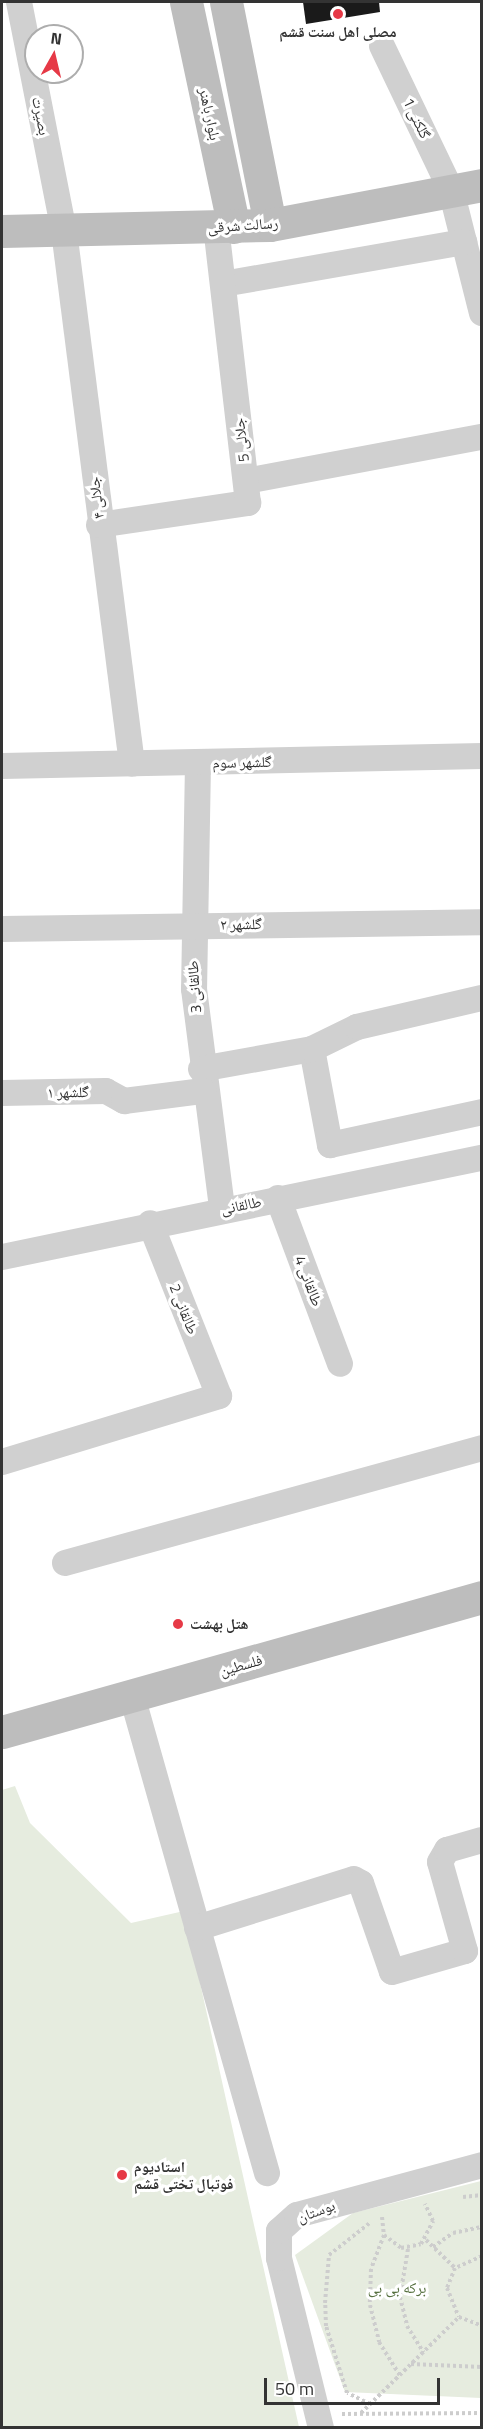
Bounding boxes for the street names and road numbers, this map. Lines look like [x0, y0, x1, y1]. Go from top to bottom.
street label: بلوار باهنر [196, 86, 224, 142]
street label: بصیرت [28, 95, 54, 137]
street label: گلکنی 1 [399, 95, 435, 141]
street label: رسالت شرقی [207, 214, 279, 236]
street label: جلالی 5 [229, 417, 253, 463]
street label: جلالی ۴ [84, 476, 108, 520]
street label: گلشهر سوم [212, 752, 272, 772]
street label: گلشهر ۲ [220, 915, 262, 933]
street label: طالقانی 3 [183, 960, 205, 1014]
street label: گلشهر ۱ [47, 1083, 89, 1101]
street label: طالقانی [219, 1192, 263, 1218]
street label: طالقانی 4 [291, 1253, 327, 1309]
street label: طالقانی 2 [166, 1281, 202, 1337]
street label: فلسطین [218, 1650, 264, 1680]
street label: بوستان [295, 2196, 337, 2226]

